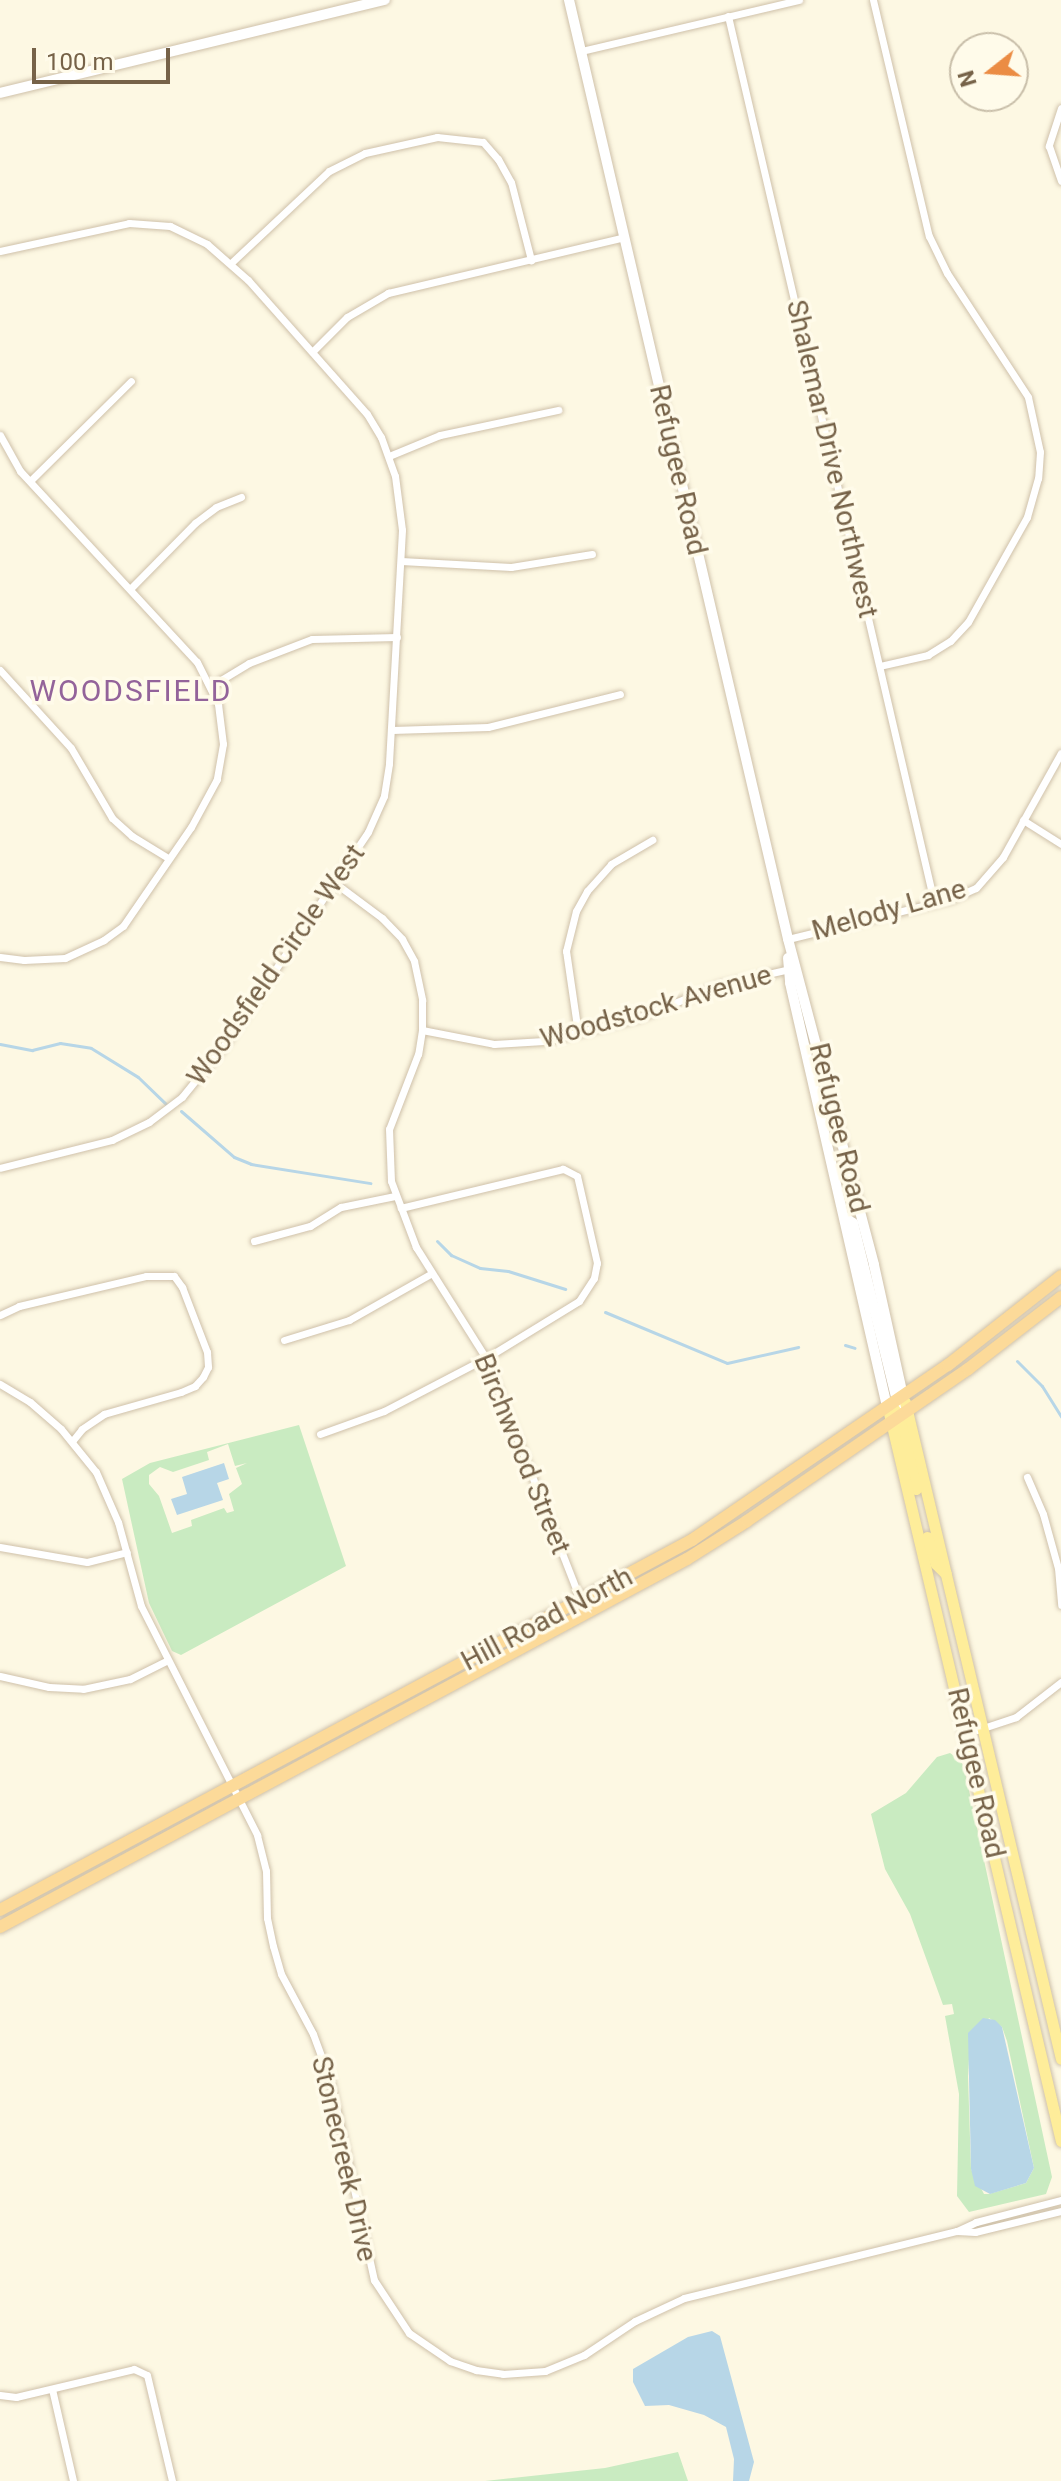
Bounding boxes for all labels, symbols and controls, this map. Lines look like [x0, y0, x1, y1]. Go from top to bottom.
scale bar [36, 32, 174, 82]
north arrow [949, 32, 1029, 112]
text: 100 m [46, 48, 113, 76]
text: N [953, 67, 982, 90]
street label: Shalemar Drive Northwest [779, 297, 885, 621]
street label: Refugee Road [642, 382, 714, 558]
district label: WOODSFIELD [29, 673, 233, 709]
street label: Woodsfield Circle West [180, 838, 372, 1092]
street label: Melody Lane [808, 872, 970, 948]
street label: Woodstock Avenue [537, 958, 775, 1056]
street label: Refugee Road [802, 1040, 876, 1216]
street label: Birchwood Street [467, 1349, 577, 1559]
street label: Hill Road North [456, 1560, 638, 1678]
street label: Refugee Road [940, 1685, 1012, 1861]
street label: Stonecreek Drive [304, 2053, 384, 2265]

